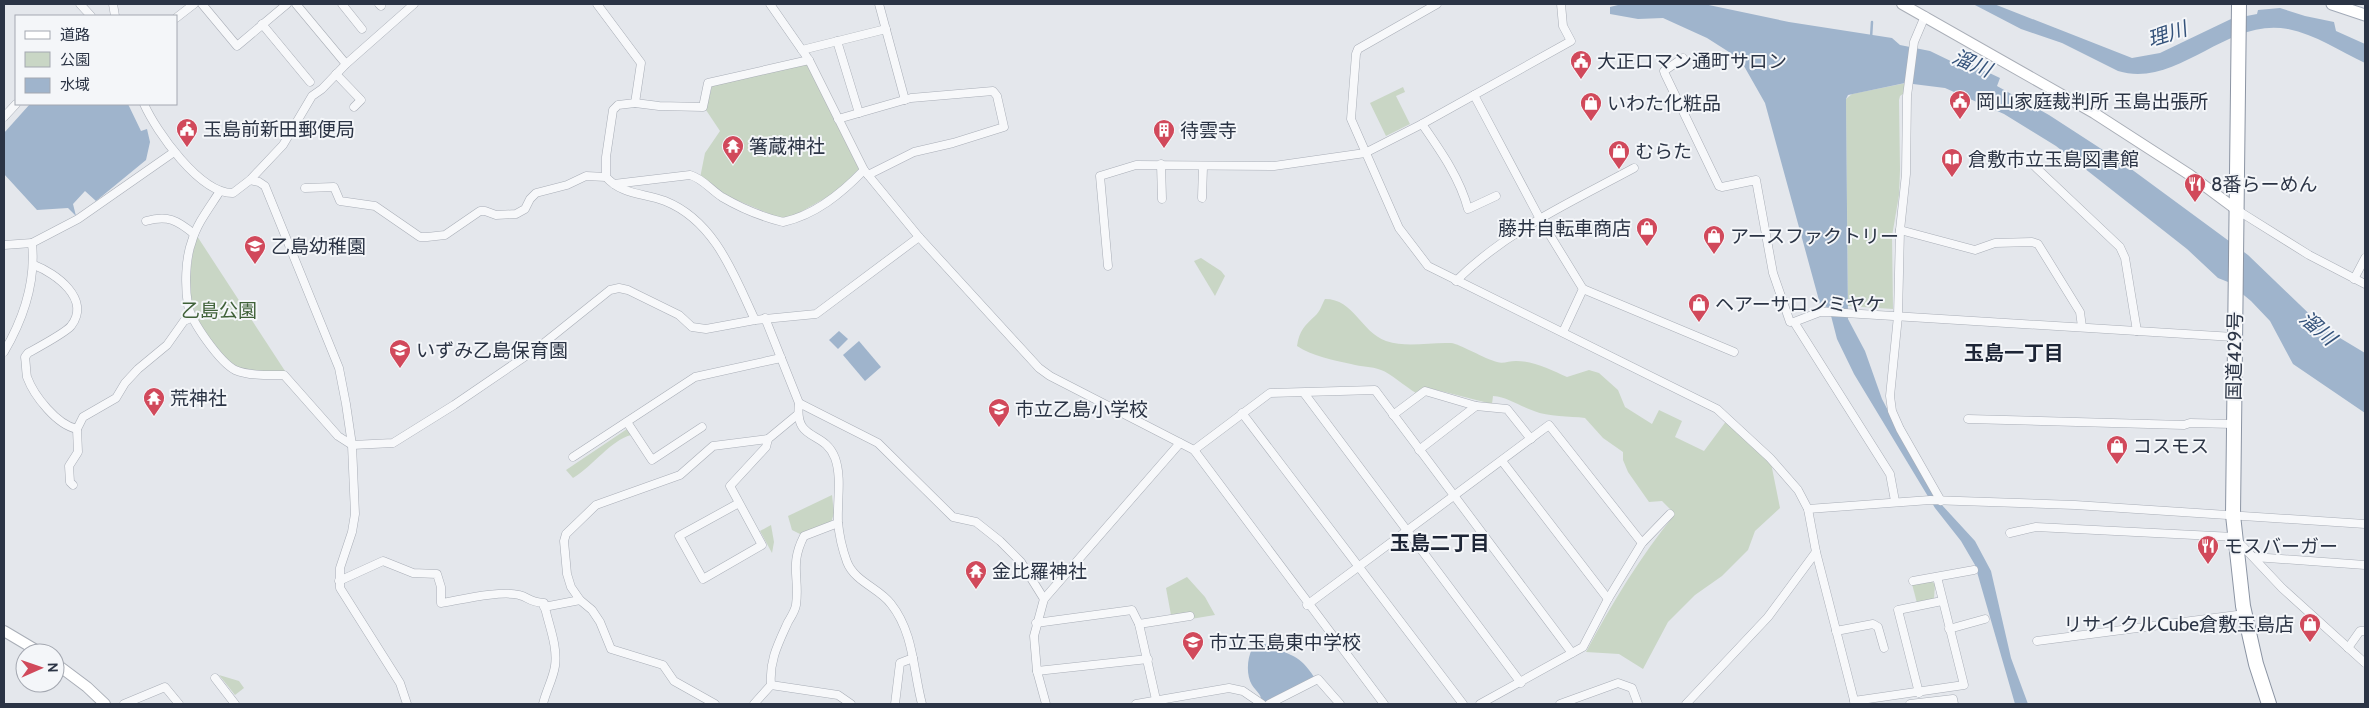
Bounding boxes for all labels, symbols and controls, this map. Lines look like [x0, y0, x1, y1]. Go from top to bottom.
legend [15, 15, 178, 105]
water label: 理川 [2144, 16, 2192, 52]
text: 道路 [60, 26, 90, 44]
water label: 溜川 [1949, 44, 1997, 83]
public building icon: 大正ロマン通町サロン [1569, 49, 1593, 80]
place label: 大正ロマン通町サロン [1597, 50, 1787, 73]
text: 公園 [60, 51, 90, 69]
text: 水域 [60, 76, 90, 94]
public building icon: 岡山家庭裁判所 玉島出張所 [1948, 89, 1972, 120]
place label: 岡山家庭裁判所 玉島出張所 [1976, 90, 2208, 113]
shop icon: いわた化粧品 [1579, 91, 1603, 122]
place label: いわた化粧品 [1607, 92, 1721, 115]
public building icon: 玉島前新田郵便局 [175, 117, 199, 148]
place label: 玉島前新田郵便局 [203, 118, 355, 141]
building icon: 待雲寺 [1152, 118, 1176, 149]
place label: 待雲寺 [1180, 119, 1237, 142]
temple icon: 箸蔵神社 [721, 134, 745, 165]
place label: 箸蔵神社 [749, 135, 825, 158]
shop icon: むらた [1607, 139, 1631, 170]
place label: むらた [1635, 140, 1692, 163]
library icon: 倉敷市立玉島図書館 [1940, 147, 1964, 178]
place label: 倉敷市立玉島図書館 [1968, 148, 2139, 171]
restaurant icon: 8番らーめん [2183, 172, 2207, 203]
place label: 8番らーめん [2211, 173, 2318, 196]
shop icon: 藤井自転車商店 [1635, 216, 1659, 247]
place label: 藤井自転車商店 [1498, 217, 1631, 240]
shop icon: アースファクトリー [1702, 224, 1726, 255]
place label: アースファクトリー [1730, 225, 1899, 248]
school or university icon: 乙島幼稚園 [243, 234, 267, 265]
place label: 乙島幼稚園 [271, 235, 366, 258]
shop icon: ヘアーサロンミヤケ [1687, 292, 1711, 323]
place label: ヘアーサロンミヤケ [1715, 293, 1884, 316]
park label: 乙島公園 [181, 299, 257, 322]
water label: 溜川 [2295, 306, 2342, 351]
street label: 国道429号 [2222, 311, 2247, 401]
school or university icon: いずみ乙島保育園 [388, 338, 412, 369]
place label: いずみ乙島保育園 [416, 339, 568, 362]
district label: 玉島一丁目 [1964, 341, 2064, 365]
temple icon: 荒神社 [142, 386, 166, 417]
place label: 荒神社 [170, 387, 227, 410]
school or university icon: 市立乙島小学校 [987, 397, 1011, 428]
place label: 市立乙島小学校 [1015, 398, 1148, 421]
shop icon: コスモス [2105, 434, 2129, 465]
place label: コスモス [2133, 435, 2209, 458]
district label: 玉島二丁目 [1390, 531, 1490, 555]
restaurant icon: モスバーガー [2196, 534, 2220, 565]
place label: モスバーガー [2224, 535, 2338, 558]
temple icon: 金比羅神社 [964, 559, 988, 590]
place label: 金比羅神社 [992, 560, 1087, 583]
shop icon: リサイクルCube倉敷玉島店 [2298, 612, 2322, 643]
place label: リサイクルCube倉敷玉島店 [2063, 613, 2294, 636]
school or university icon: 市立玉島東中学校 [1181, 630, 1205, 661]
place label: 市立玉島東中学校 [1209, 631, 1361, 654]
north arrow [15, 643, 65, 693]
text: N [44, 662, 62, 673]

